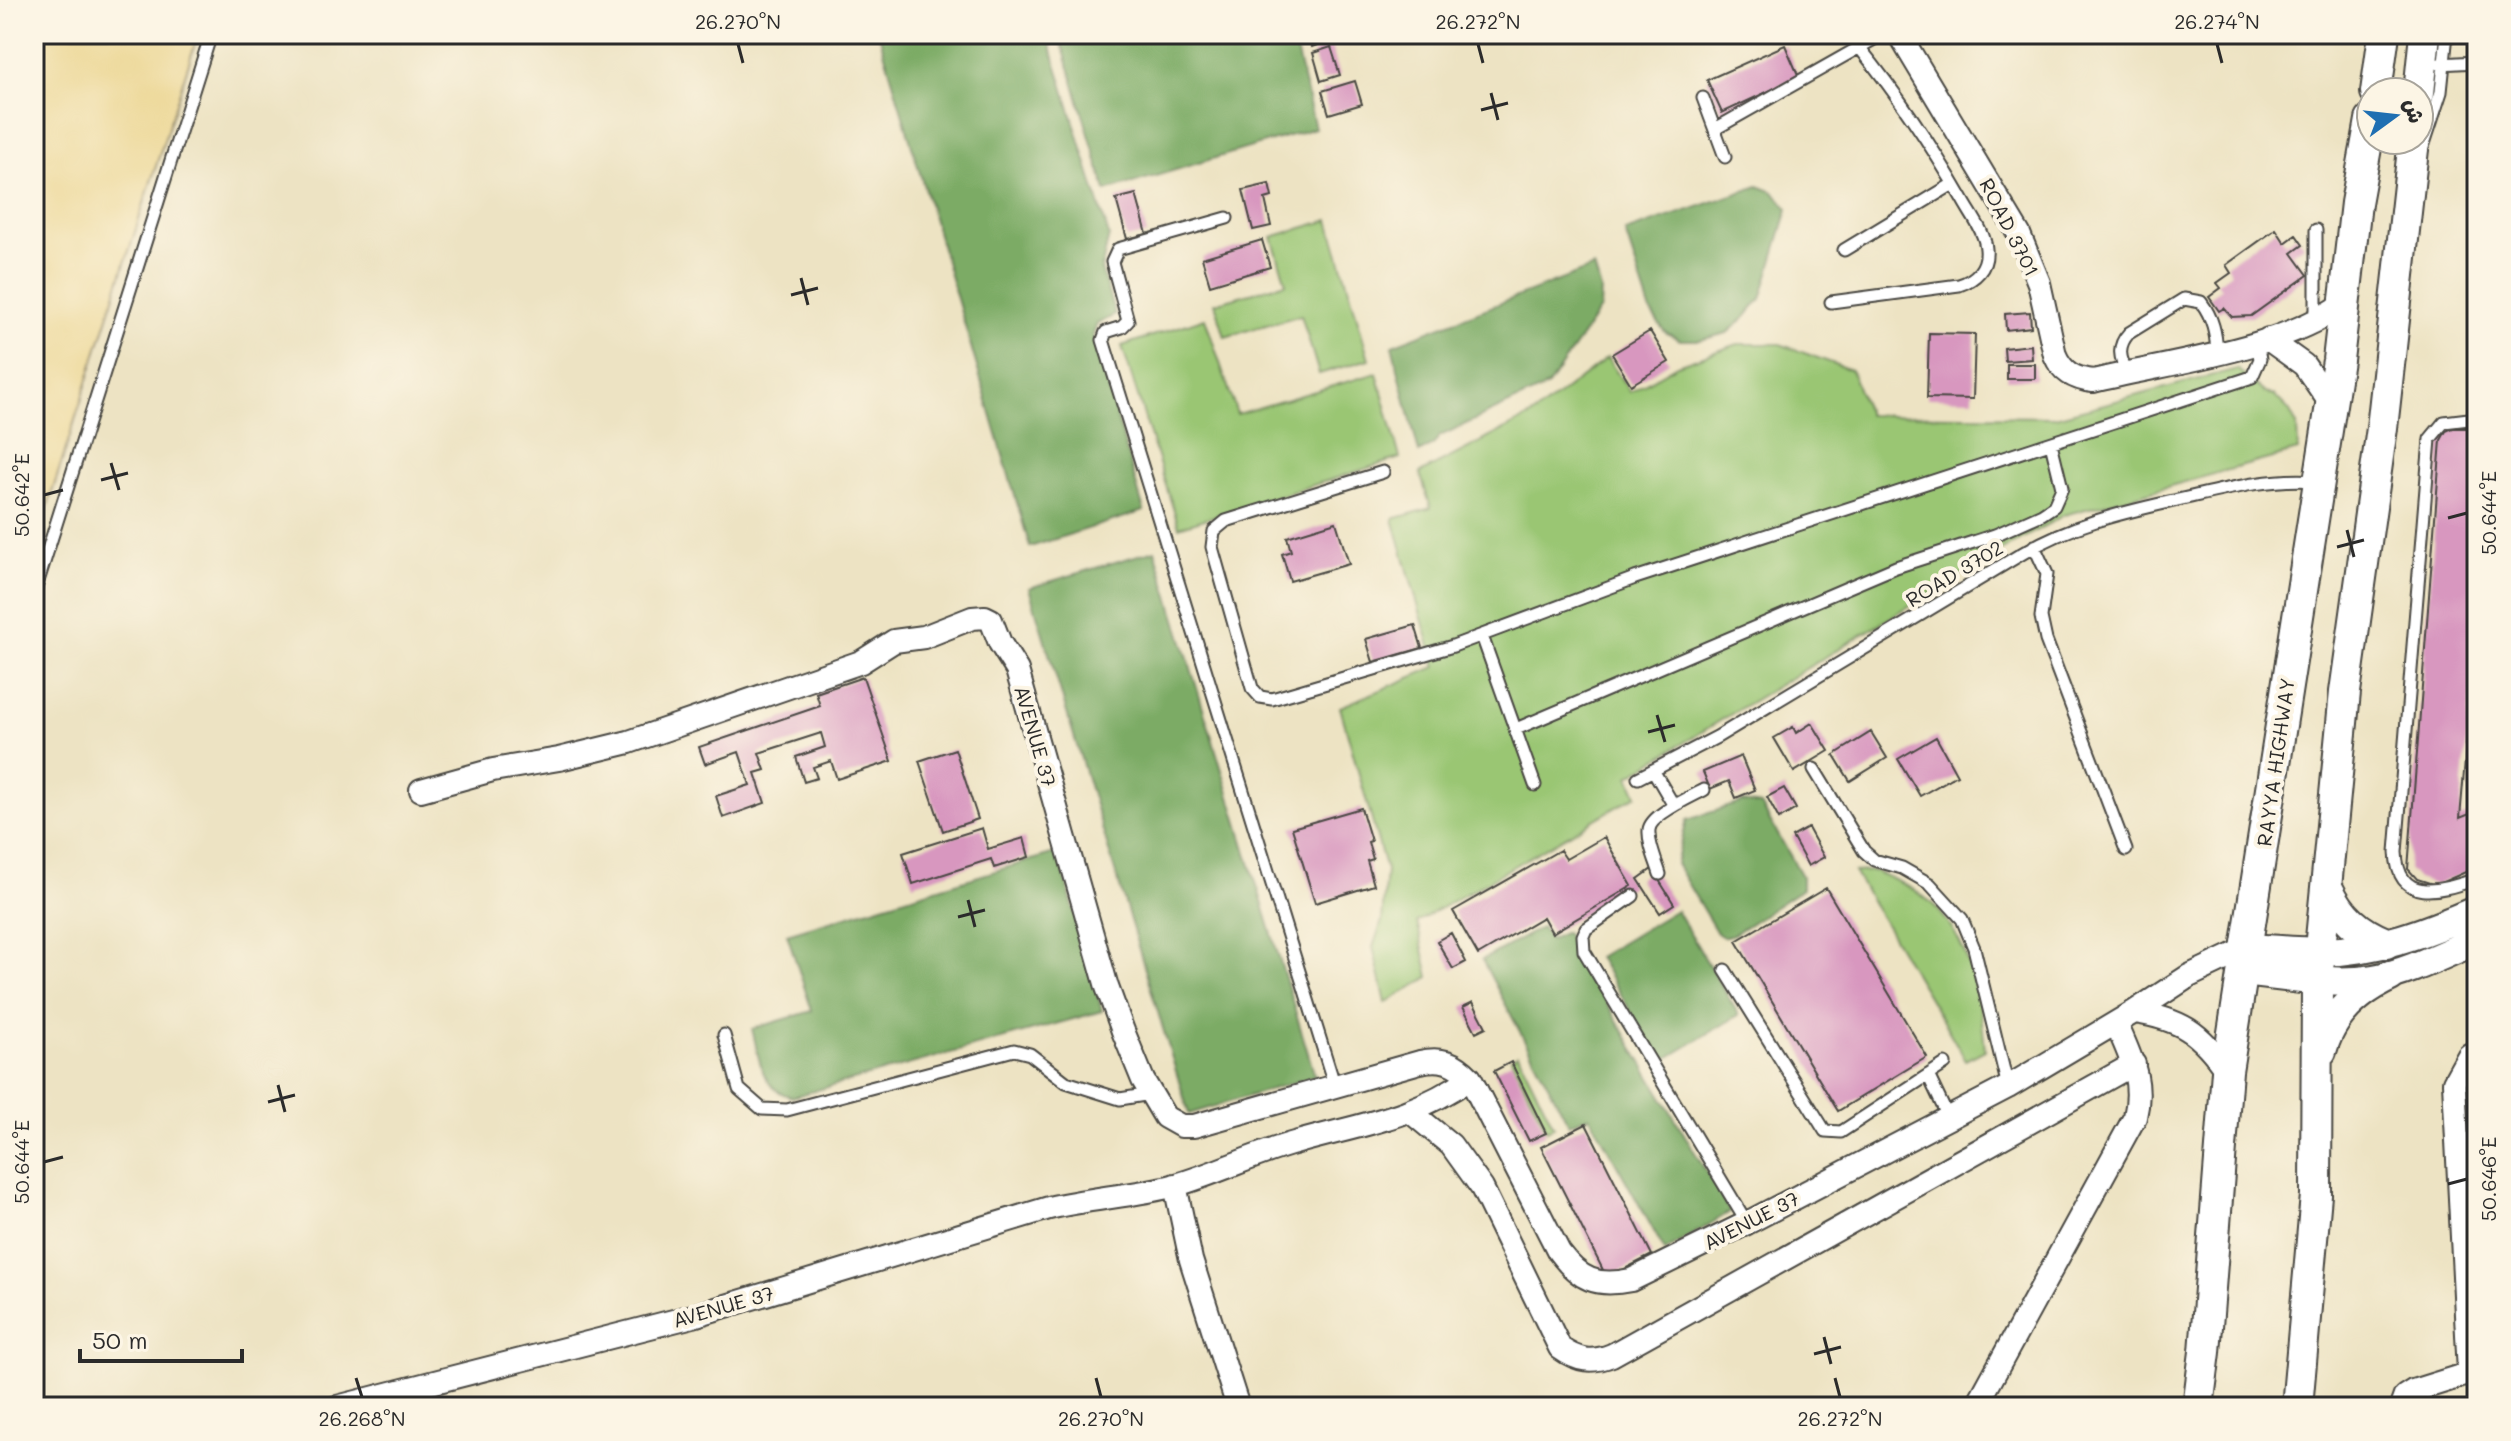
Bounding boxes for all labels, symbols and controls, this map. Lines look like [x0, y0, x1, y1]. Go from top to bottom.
text: 26.270°N [695, 8, 781, 34]
text: 26.272°N [1436, 8, 1521, 34]
text: 26.274°N [2174, 8, 2260, 34]
north arrow [2355, 76, 2435, 156]
text: ش [2398, 95, 2432, 126]
street label: ROAD 3701 [1974, 174, 2046, 280]
text: 50.642°E [8, 453, 34, 537]
text: 50.644°E [2475, 471, 2501, 555]
street label: ROAD 3702 [1901, 534, 2007, 612]
street label: RAYYA HIGHWAY [2250, 676, 2300, 848]
street label: AVENUE 37 [1009, 682, 1063, 790]
text: 50.644°E [8, 1120, 34, 1204]
text: 50.646°E [2475, 1137, 2501, 1221]
street label: AVENUE 37 [1699, 1185, 1803, 1255]
street label: AVENUE 37 [669, 1279, 777, 1333]
scale bar [80, 1313, 242, 1363]
text: 50 m [92, 1324, 148, 1355]
text: 26.268°N [319, 1405, 405, 1431]
text: 26.270°N [1058, 1405, 1144, 1431]
text: 26.272°N [1798, 1405, 1883, 1431]

